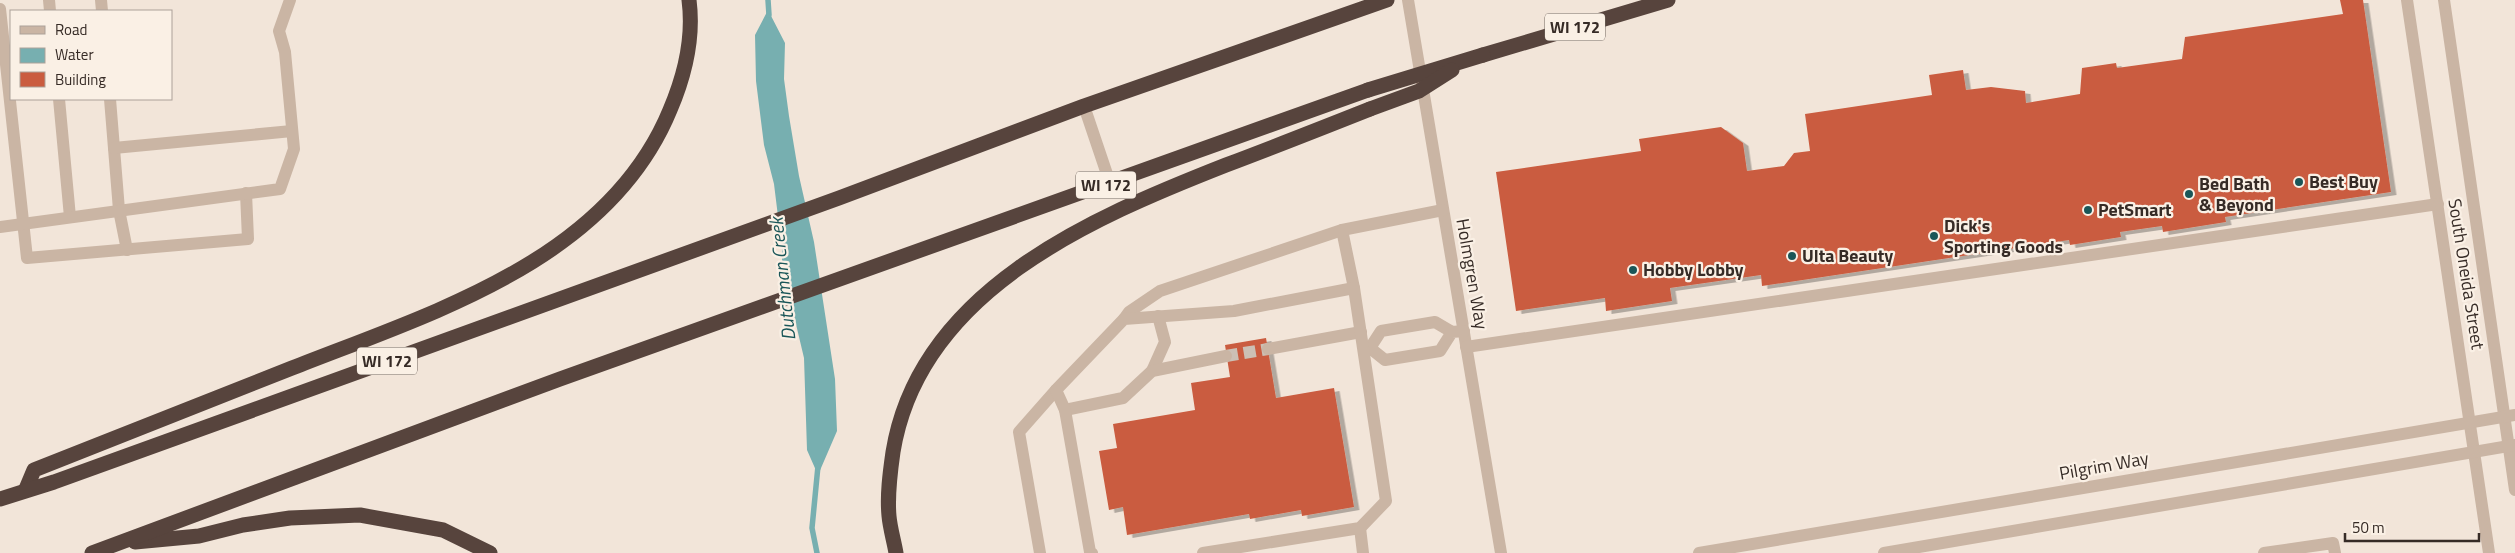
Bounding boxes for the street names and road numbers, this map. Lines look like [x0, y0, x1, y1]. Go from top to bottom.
road number: WI 172 [1545, 14, 1605, 41]
road number: WI 172 [1076, 172, 1136, 198]
street label: South Oneida Street [2441, 197, 2492, 352]
street label: Holmgren Way [1449, 216, 1496, 332]
road number: WI 172 [357, 348, 417, 374]
street label: Pilgrim Way [2057, 444, 2151, 487]

